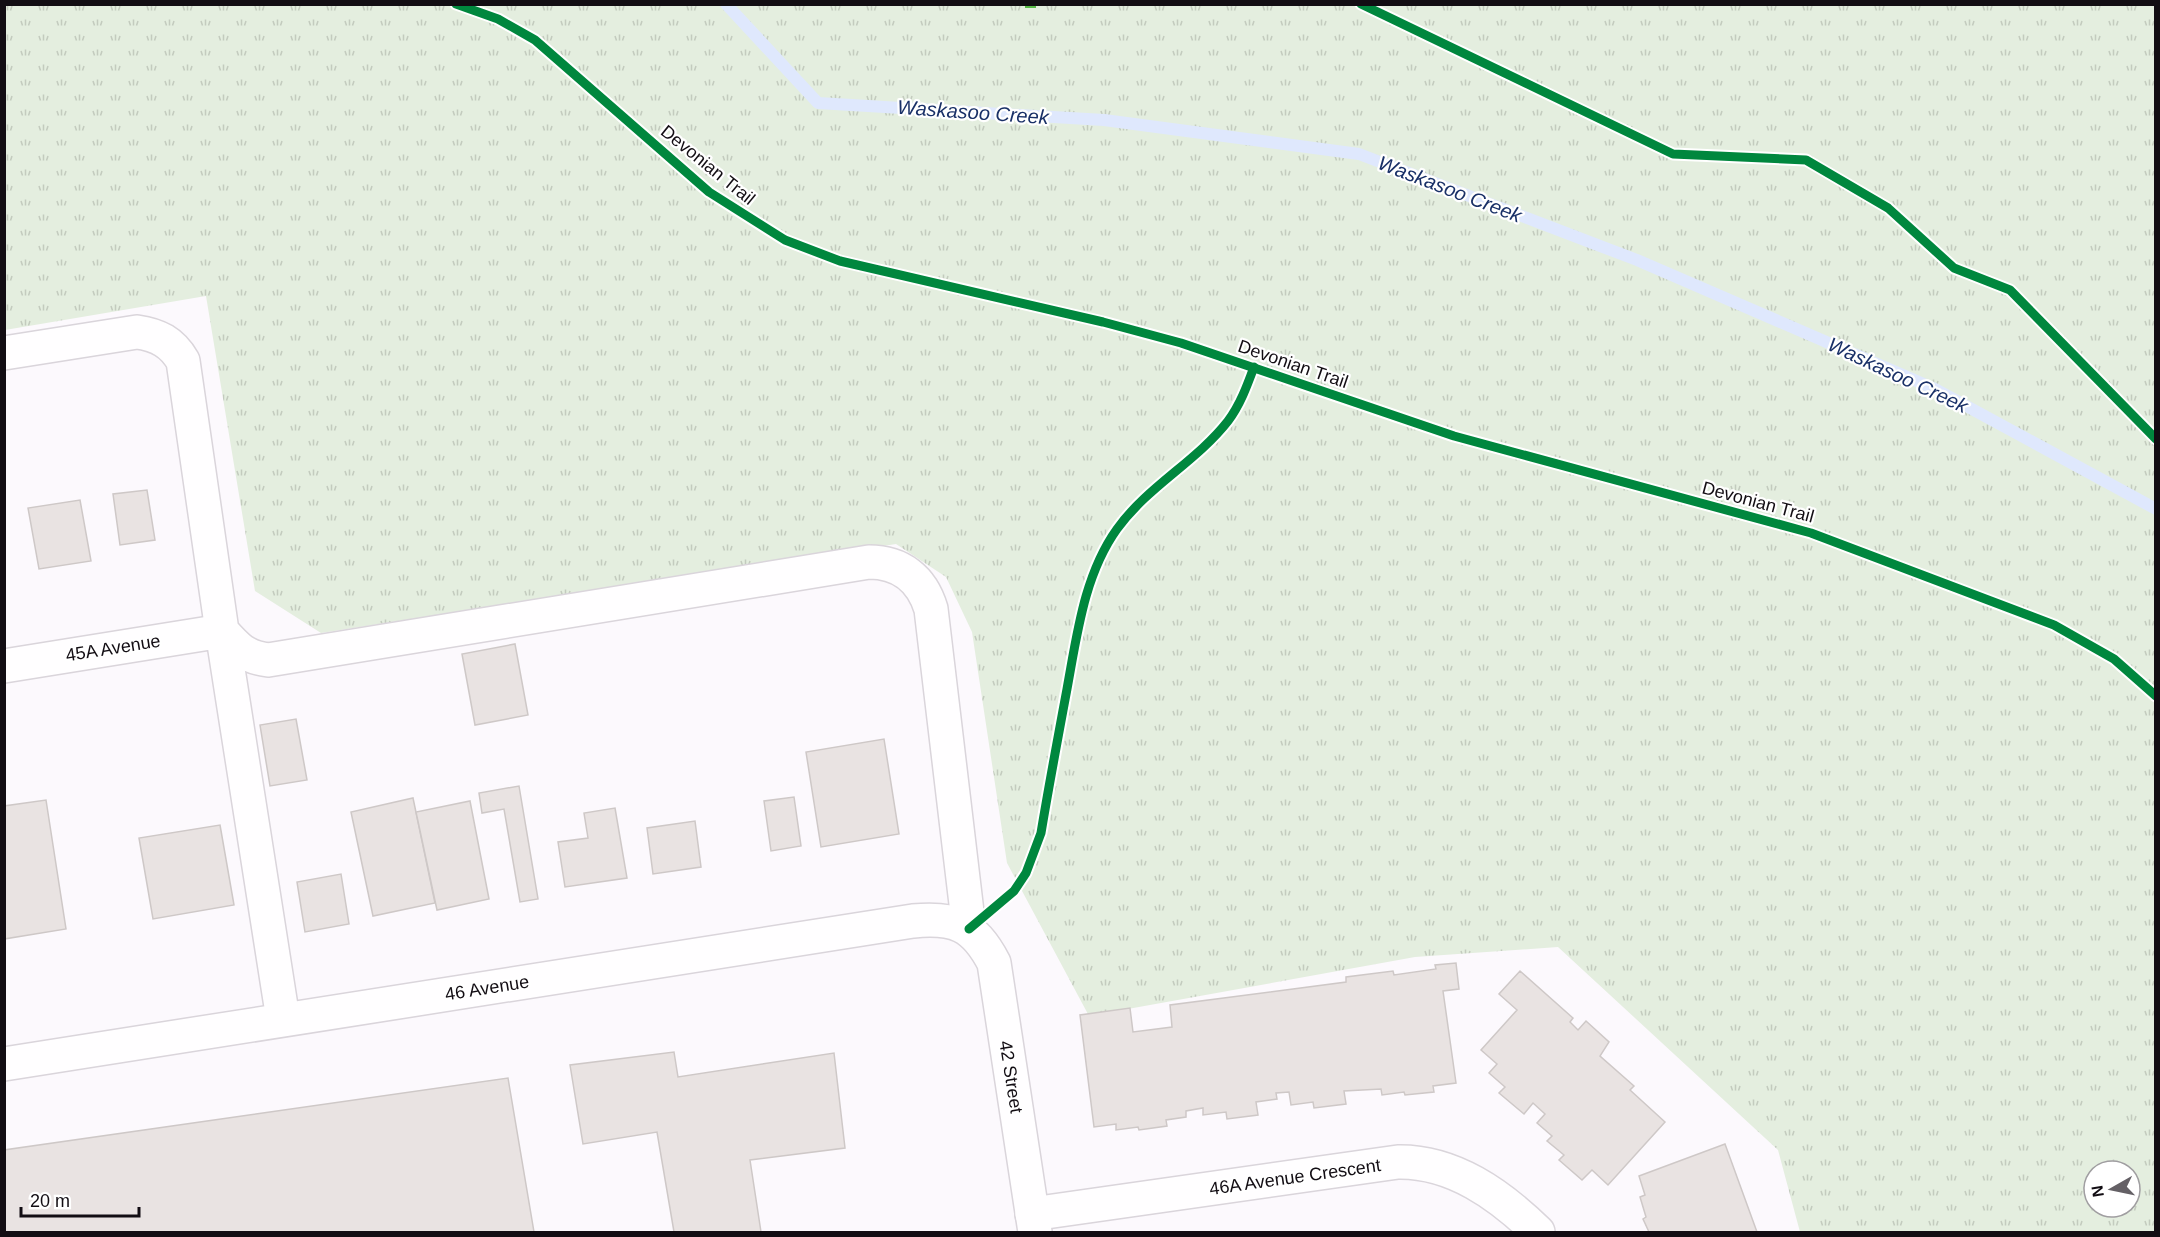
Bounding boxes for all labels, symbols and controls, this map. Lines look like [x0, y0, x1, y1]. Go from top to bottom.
water label: Waskasoo Creek [896, 96, 1051, 128]
street label: Devonian Trail [657, 121, 759, 209]
water label: Waskasoo Creek [1375, 152, 1526, 227]
water label: Waskasoo Creek [1825, 333, 1972, 417]
street label: Devonian Trail [1235, 336, 1351, 392]
street label: Devonian Trail [1700, 477, 1816, 527]
street label: 45A Avenue [64, 631, 162, 665]
street label: 46 Avenue [444, 971, 530, 1005]
street label: 42 Street [995, 1039, 1027, 1115]
street label: 46A Avenue Crescent [1208, 1155, 1382, 1199]
north arrow [2082, 1159, 2142, 1219]
scale bar [21, 1180, 140, 1218]
text: N [2088, 1184, 2107, 1198]
text: 20 m [30, 1191, 70, 1211]

